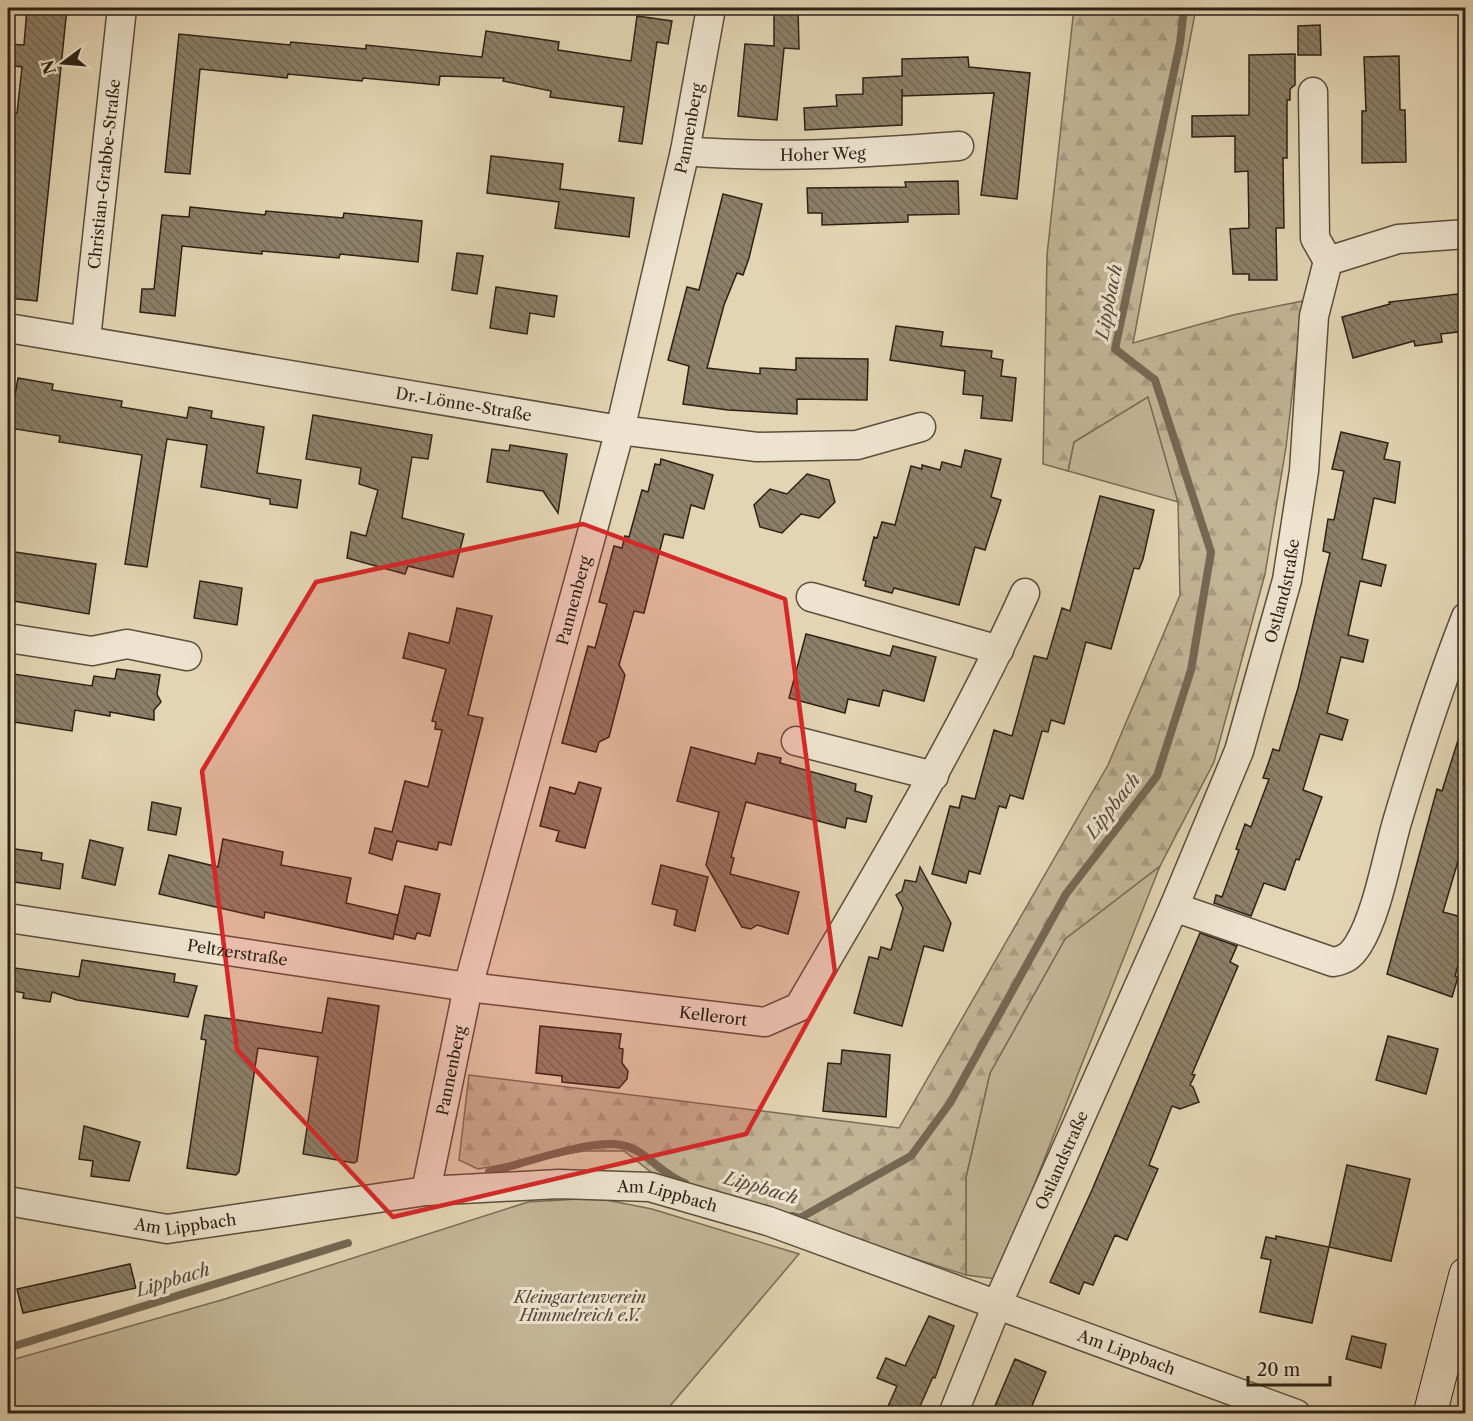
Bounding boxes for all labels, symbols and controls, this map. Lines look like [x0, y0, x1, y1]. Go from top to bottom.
north arrow [33, 33, 93, 93]
text: N [37, 58, 60, 77]
street label: Christian-Grabbe-Straße [84, 78, 124, 270]
street label: Pannenberg [670, 81, 707, 176]
street label: Hoher Weg [780, 142, 867, 165]
water label: Lippbach [1091, 263, 1127, 343]
street label: Dr.-Lönne-Straße [394, 383, 533, 425]
street label: Ostlandstraße [1260, 537, 1303, 645]
street label: Pannenberg [552, 553, 595, 647]
water label: Lippbach [1080, 769, 1145, 844]
street label: Peltzerstraße [186, 935, 289, 970]
street label: Kellerort [678, 1002, 749, 1030]
street label: Pannenberg [432, 1023, 470, 1117]
street label: Ostlandstraße [1031, 1107, 1092, 1213]
water label: Lippbach [719, 1166, 801, 1209]
street label: Am Lippbach [616, 1176, 720, 1216]
street label: Am Lippbach [132, 1209, 238, 1239]
water label: Lippbach [131, 1258, 213, 1302]
park label: Kleingartenverein Himmelreich e.V. [512, 1287, 646, 1325]
street label: Am Lippbach [1074, 1325, 1178, 1379]
scale bar [1248, 1349, 1330, 1387]
text: 20 m [1257, 1359, 1301, 1381]

